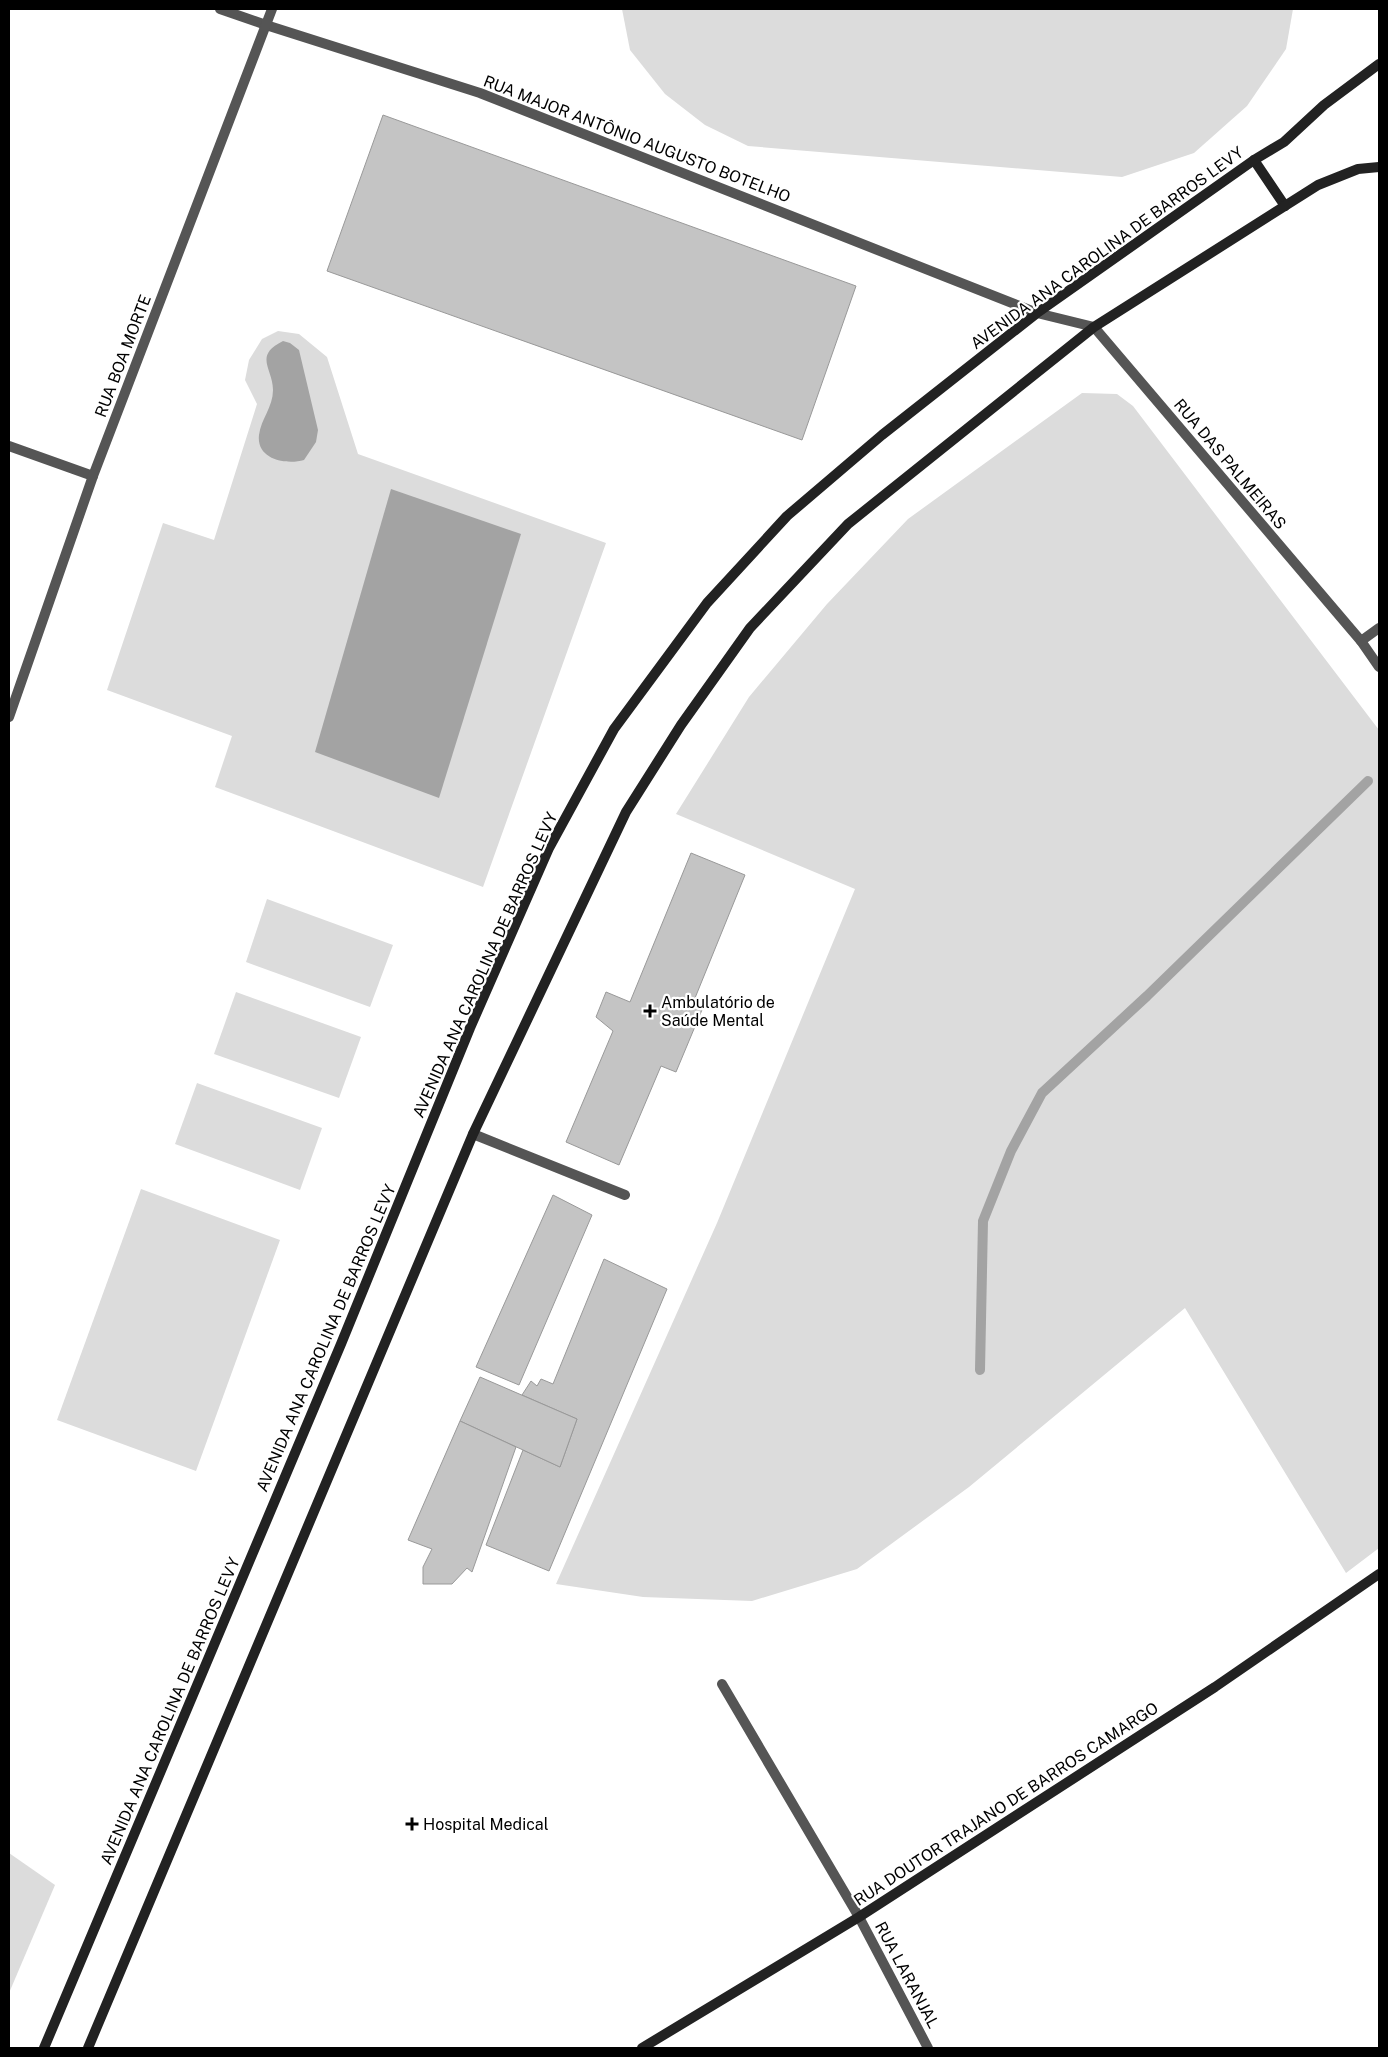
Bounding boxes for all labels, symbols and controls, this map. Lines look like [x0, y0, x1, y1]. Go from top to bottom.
street label: RUA MAJOR ANTÔNIO AUGUSTO BOTELHO [481, 71, 794, 207]
street label: AVENIDA ANA CAROLINA DE BARROS LEVY [967, 142, 1247, 353]
street label: RUA BOA MORTE [91, 292, 155, 420]
street label: RUA DAS PALMEIRAS [1170, 395, 1290, 533]
street label: AVENIDA ANA CAROLINA DE BARROS LEVY [409, 809, 561, 1121]
place label: Ambulatório de Saúde Mental [661, 993, 775, 1030]
marker: Ambulatório de Saúde Mental [643, 1004, 657, 1018]
street label: AVENIDA ANA CAROLINA DE BARROS LEVY [252, 1181, 400, 1495]
street label: AVENIDA ANA CAROLINA DE BARROS LEVY [96, 1554, 244, 1868]
street label: RUA DOUTOR TRAJANO DE BARROS CAMARGO [850, 1698, 1162, 1910]
place label: Hospital Medical [423, 1815, 549, 1834]
marker: Hospital Medical [405, 1817, 419, 1831]
street label: RUA LARANJAL [871, 1919, 943, 2031]

